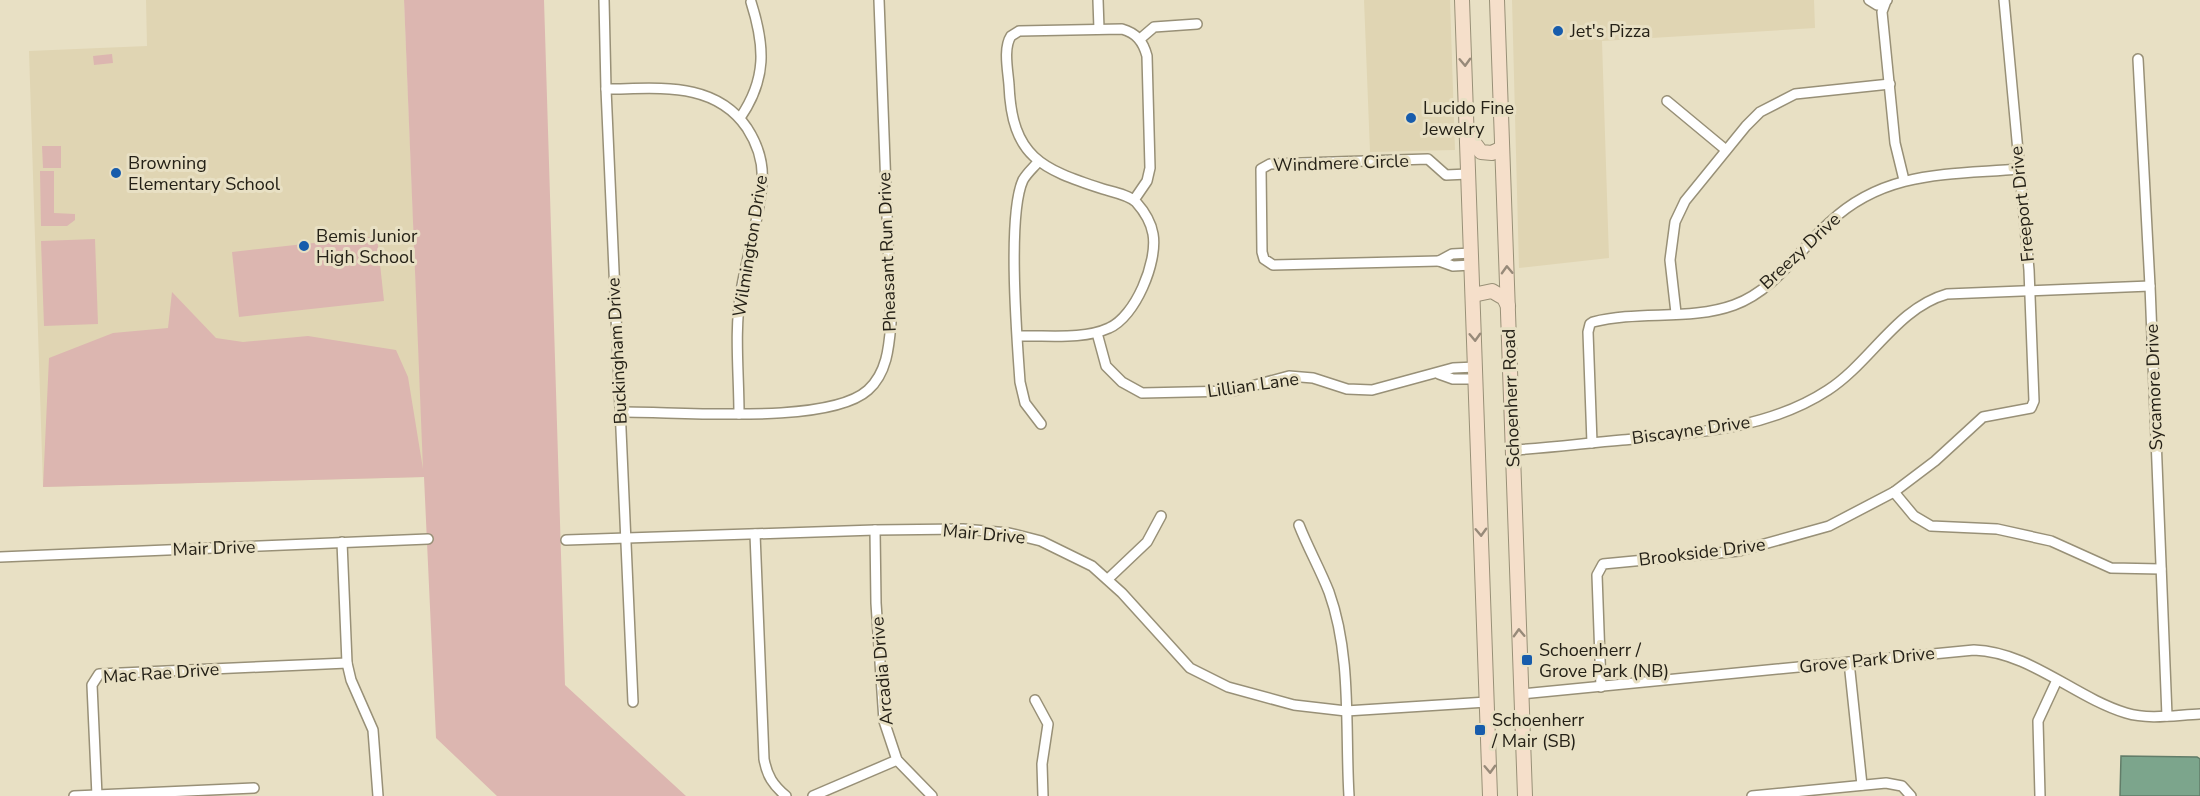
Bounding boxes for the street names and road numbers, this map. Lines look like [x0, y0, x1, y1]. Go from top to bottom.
street label: Freeport Drive [2004, 145, 2040, 263]
street label: Windmere Circle [1273, 149, 1409, 177]
street label: Pheasant Run Drive [872, 172, 902, 332]
street label: Wilmington Drive [727, 173, 773, 319]
street label: Breezy Drive [1754, 207, 1846, 295]
street label: Buckingham Drive [601, 277, 633, 425]
street label: Sycamore Drive [2140, 323, 2168, 451]
street label: Schoenherr Road [1497, 328, 1525, 468]
street label: Lillian Lane [1206, 367, 1300, 403]
street label: Biscayne Drive [1630, 410, 1752, 450]
street label: Mair Drive [942, 518, 1026, 550]
street label: Brookside Drive [1637, 532, 1767, 572]
street label: Mair Drive [172, 535, 256, 561]
street label: Arcadia Drive [865, 616, 899, 726]
street label: Grove Park Drive [1798, 641, 1936, 679]
street label: Mac Rae Drive [102, 657, 220, 689]

